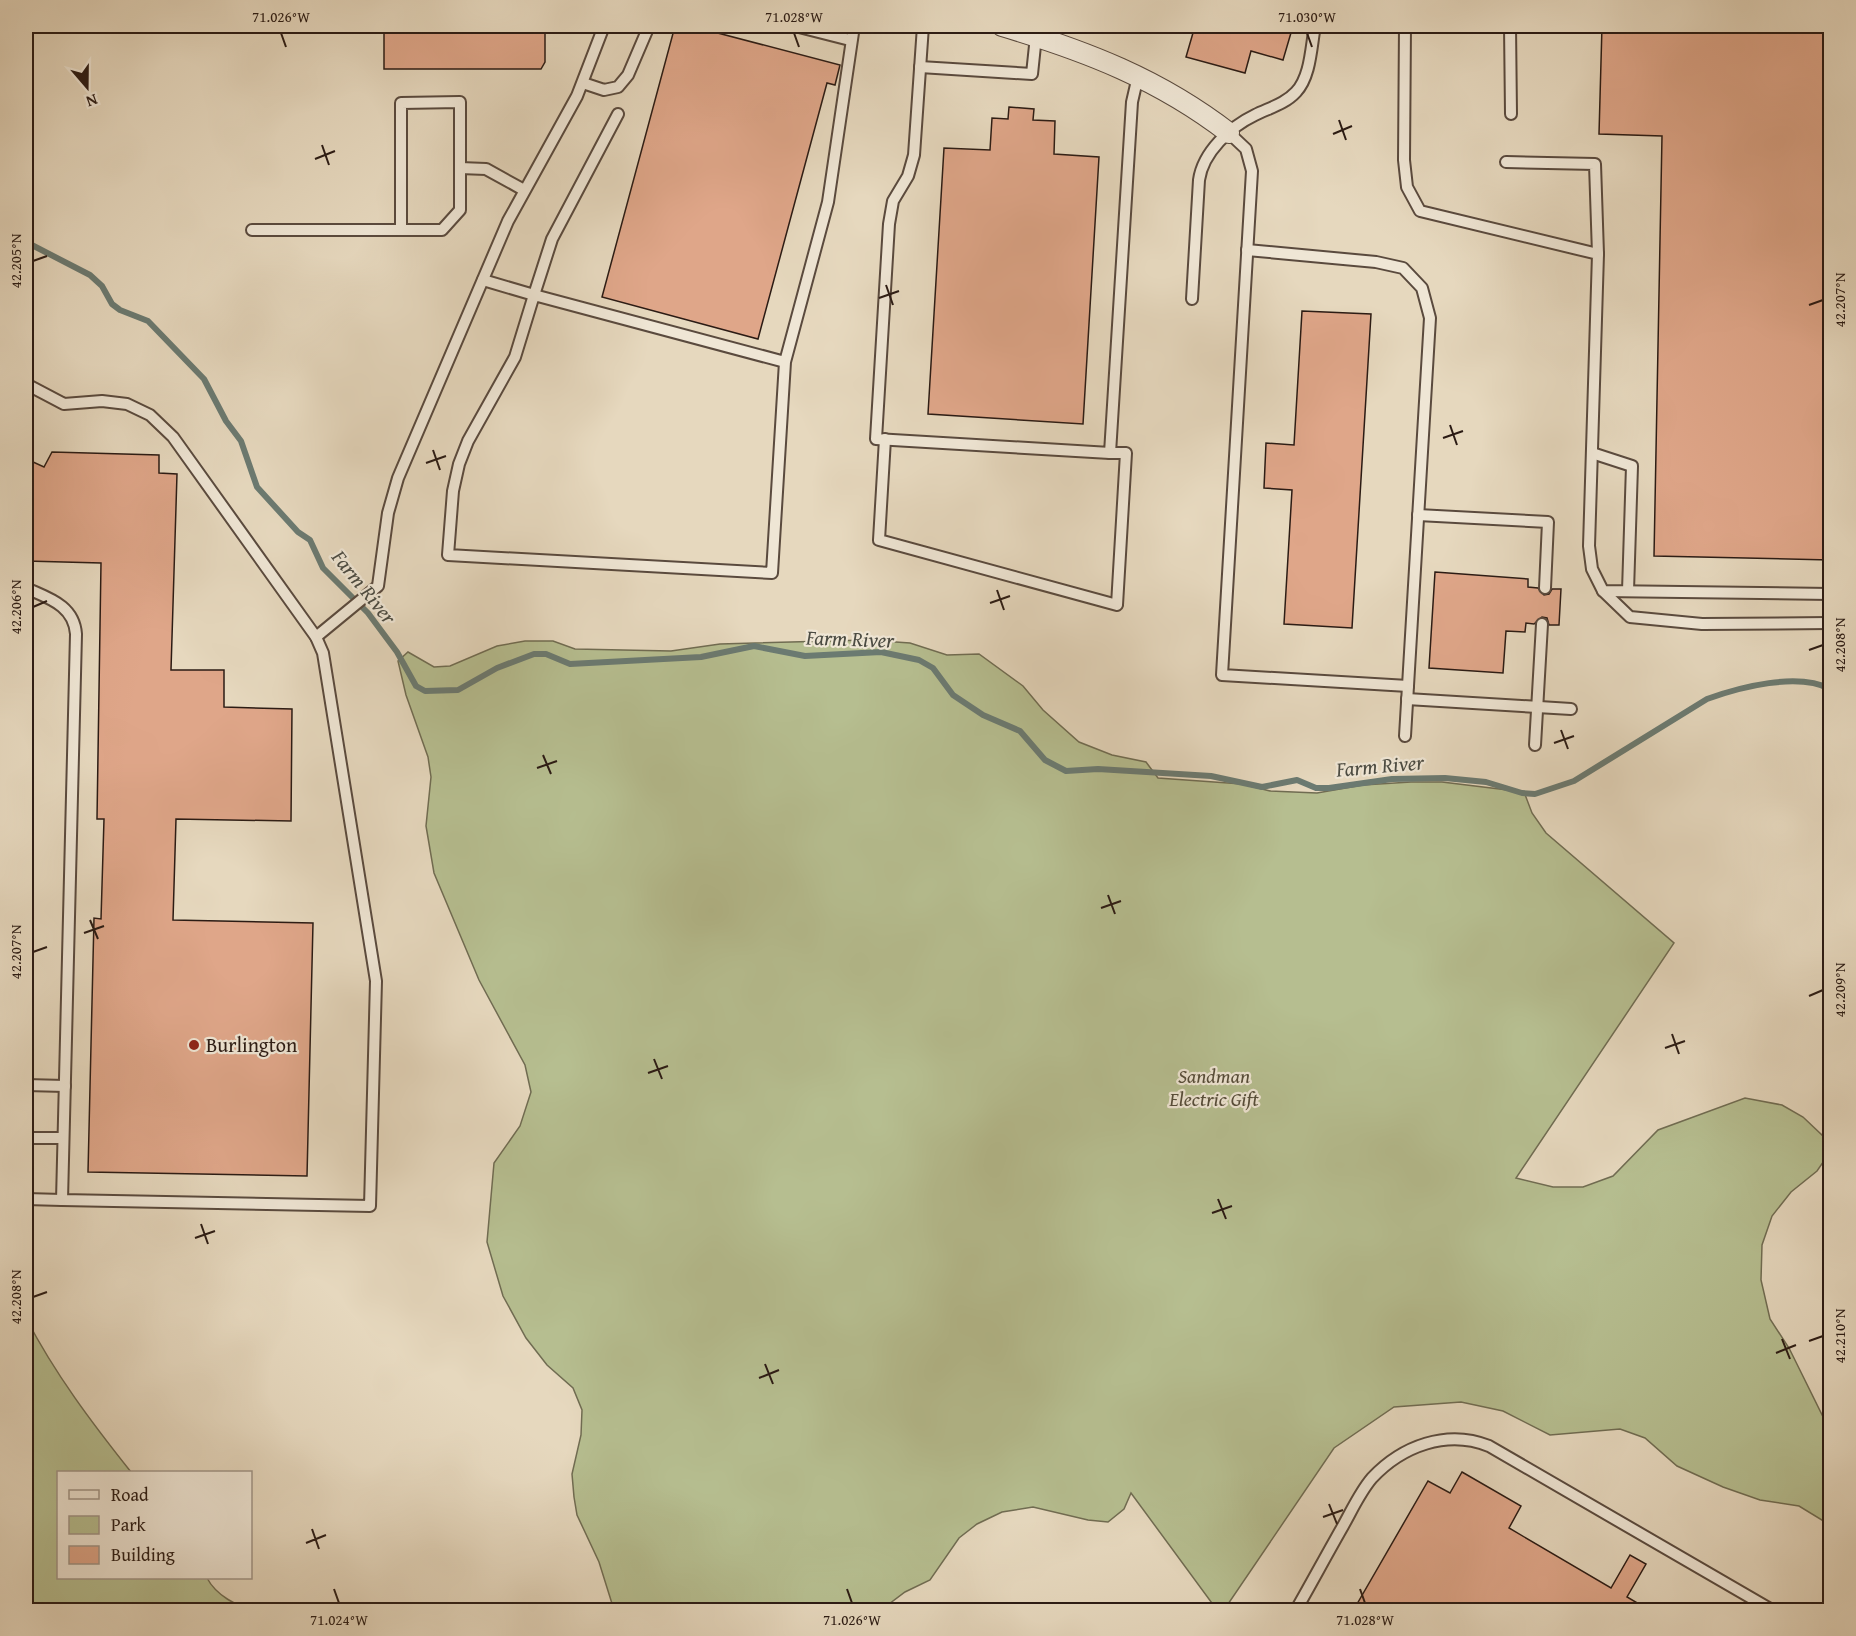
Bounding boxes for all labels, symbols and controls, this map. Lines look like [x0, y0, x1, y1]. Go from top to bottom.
text: 71.026°W [252, 6, 310, 27]
text: 71.028°W [765, 6, 823, 27]
text: 71.030°W [1278, 6, 1336, 27]
north arrow [57, 57, 117, 117]
text: N [83, 88, 101, 114]
text: 42.205°N [5, 233, 26, 288]
text: 42.207°N [1829, 272, 1850, 327]
water label: Farm River [324, 542, 405, 632]
text: 42.206°N [5, 579, 26, 634]
text: 42.208°N [1829, 617, 1850, 672]
water label: Farm River [804, 621, 896, 656]
water label: Farm River [1334, 746, 1426, 785]
text: 42.207°N [5, 924, 26, 979]
text: 42.209°N [1829, 962, 1850, 1017]
place label: Burlington [206, 1030, 297, 1059]
marker: Burlington [187, 1038, 201, 1052]
park label: Sandman Electric Gift [1168, 1061, 1259, 1113]
text: 42.208°N [5, 1269, 26, 1324]
text: 42.210°N [1829, 1308, 1850, 1363]
legend [57, 1471, 252, 1579]
text: Road [111, 1481, 149, 1508]
text: Park [111, 1511, 147, 1538]
text: Building [111, 1541, 175, 1568]
text: 71.024°W [310, 1609, 368, 1630]
text: 71.026°W [823, 1609, 881, 1630]
text: 71.028°W [1336, 1609, 1394, 1630]

